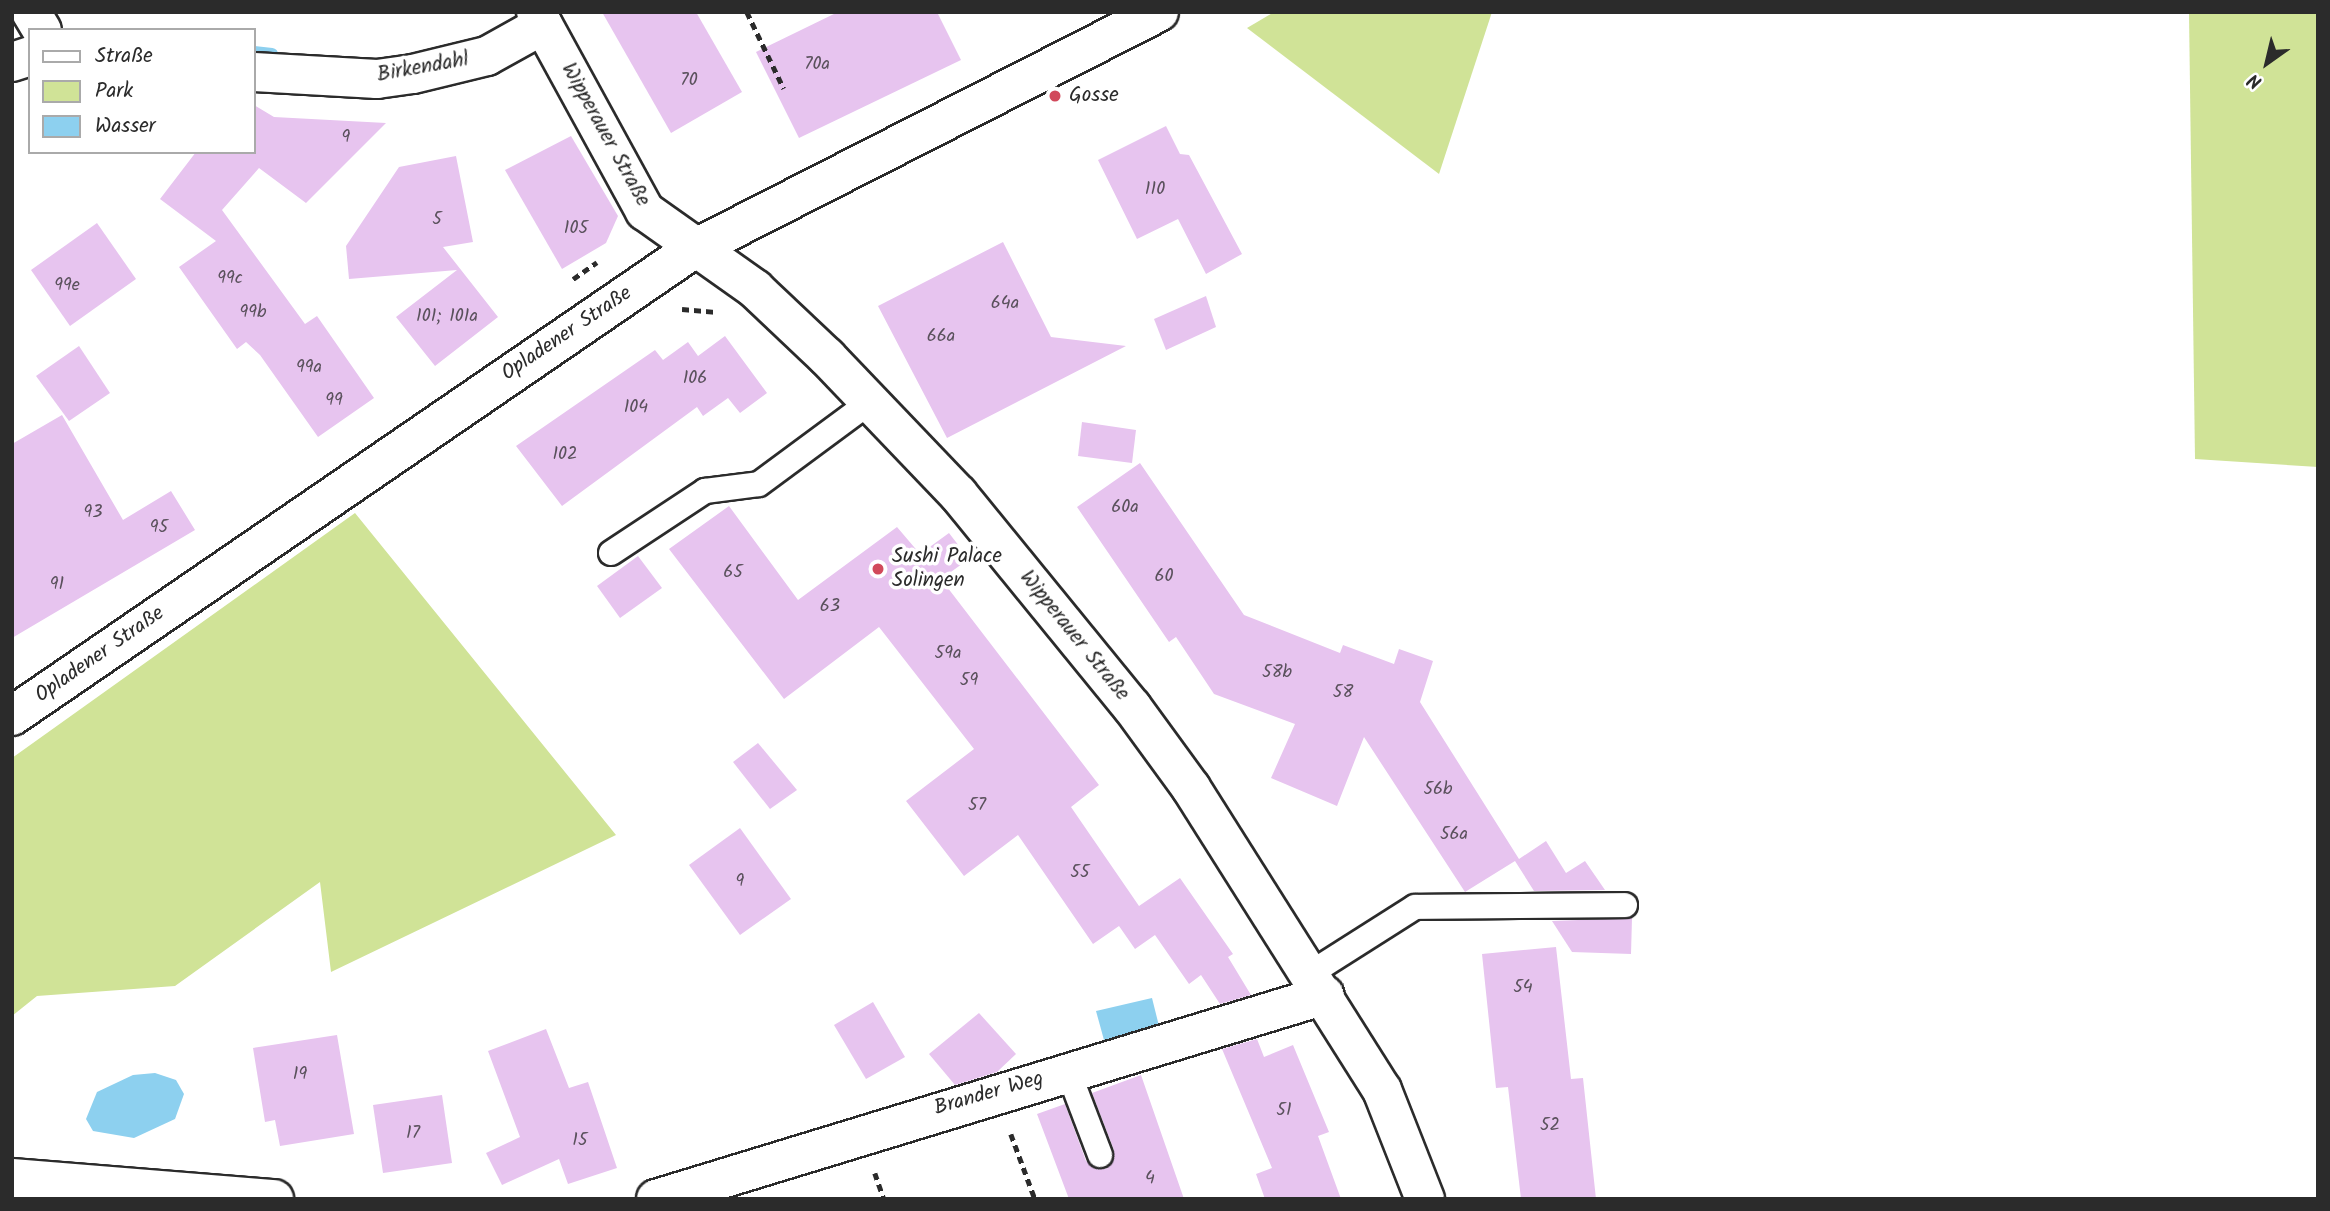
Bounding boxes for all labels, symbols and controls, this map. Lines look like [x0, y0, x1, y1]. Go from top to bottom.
legend [28, 28, 256, 154]
north arrow [2232, 28, 2302, 98]
text: Straße [95, 40, 153, 73]
street label: Birkendahl [375, 48, 471, 88]
house number: 70a [804, 54, 830, 76]
street label: Wipperauer Straße [555, 59, 655, 211]
text: N [2242, 65, 2269, 96]
house number: 70 [680, 70, 698, 92]
text: Park [95, 75, 133, 108]
place label: Gosse [1069, 83, 1119, 109]
marker: Gosse [1047, 88, 1063, 104]
text: Wasser [95, 110, 156, 143]
house number: 9 [342, 127, 350, 149]
house number: 110 [1145, 179, 1165, 201]
house number: 5 [432, 209, 442, 231]
house number: 105 [564, 218, 588, 240]
house number: 99c [217, 268, 243, 290]
house number: 99e [54, 275, 80, 297]
street label: Opladener Straße [497, 281, 637, 387]
house number: 64a [991, 293, 1019, 315]
house number: 99b [239, 302, 267, 324]
house number: 101; 101a [416, 306, 478, 328]
house number: 66a [927, 326, 955, 348]
house number: 99a [296, 357, 322, 379]
house number: 106 [683, 368, 707, 390]
house number: 99 [325, 390, 343, 412]
house number: 104 [624, 397, 648, 419]
house number: 102 [552, 444, 578, 466]
house number: 60a [1111, 497, 1139, 519]
house number: 93 [83, 502, 103, 524]
house number: 95 [150, 517, 168, 539]
place label: Sushi Palace Solingen [892, 544, 1002, 594]
marker: Sushi Palace Solingen [870, 561, 886, 577]
house number: 65 [723, 562, 743, 584]
street label: Wipperauer Straße [1014, 566, 1134, 706]
house number: 60 [1154, 566, 1174, 588]
house number: 91 [50, 574, 64, 596]
house number: 63 [820, 596, 840, 618]
street label: Opladener Straße [31, 601, 169, 709]
house number: 59a [935, 643, 961, 665]
house number: 58b [1262, 662, 1292, 684]
house number: 59 [960, 670, 978, 692]
house number: 58 [1333, 682, 1353, 704]
house number: 56b [1423, 779, 1453, 801]
house number: 57 [968, 795, 986, 817]
house number: 56a [1440, 824, 1468, 846]
house number: 55 [1070, 862, 1090, 884]
house number: 9 [736, 871, 744, 893]
house number: 54 [1513, 977, 1533, 999]
house number: 19 [293, 1064, 307, 1086]
street label: Brander Weg [931, 1066, 1047, 1122]
house number: 51 [1276, 1100, 1292, 1122]
house number: 52 [1540, 1115, 1560, 1137]
house number: 17 [406, 1123, 420, 1145]
house number: 15 [572, 1130, 588, 1152]
house number: 4 [1145, 1168, 1155, 1190]

